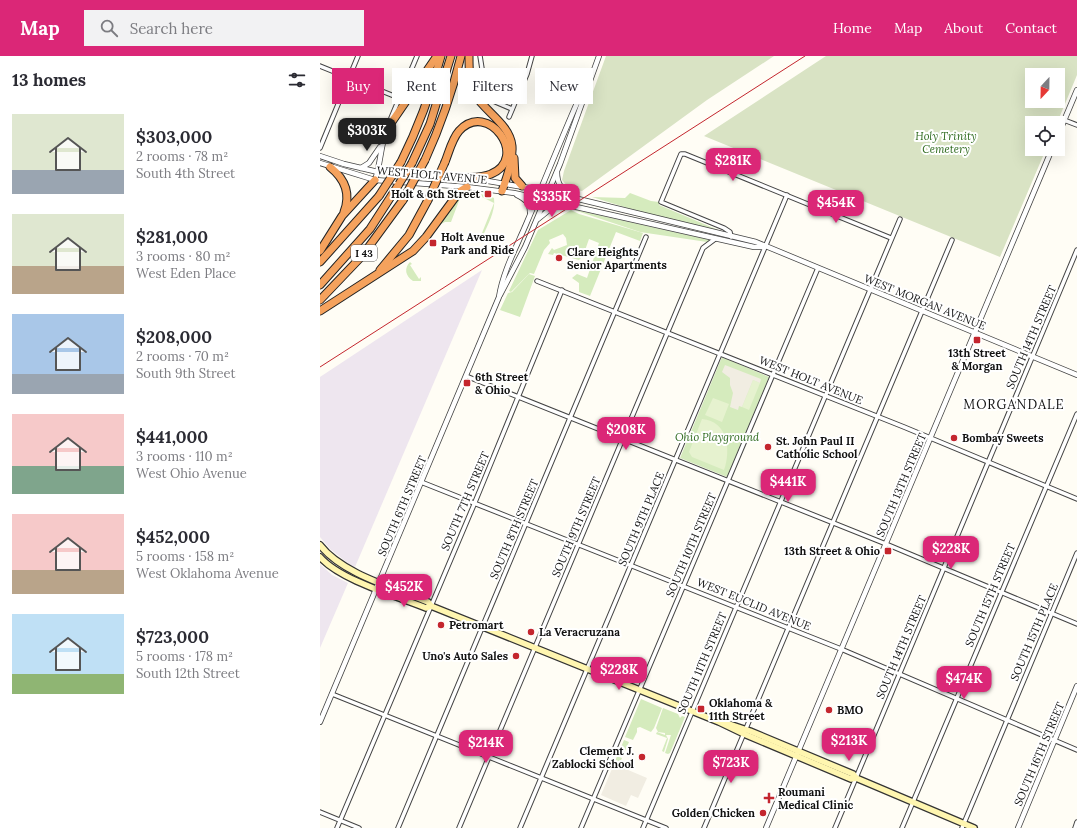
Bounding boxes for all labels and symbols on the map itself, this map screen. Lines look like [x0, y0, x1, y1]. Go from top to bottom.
north arrow [1025, 68, 1065, 108]
pin: $303K [339, 118, 395, 152]
park label: Holy Trinity Cemetery [915, 129, 977, 156]
pin: $281K [705, 148, 761, 182]
street label: WEST HOLT AVENUE [376, 163, 488, 187]
pin: $335K [524, 184, 580, 218]
place label: Holt & 6th Street [391, 187, 480, 201]
marker: Holt & 6th Street [483, 189, 493, 199]
pin: $454K [808, 190, 864, 224]
place label: Holt Avenue Park and Ride [441, 230, 514, 257]
marker: Holt Avenue Park and Ride [428, 238, 438, 248]
road number: I 43 [351, 245, 377, 261]
place label: Clare Heights Senior Apartments [567, 245, 667, 272]
marker: Clare Heights Senior Apartments [554, 253, 564, 263]
street label: WEST MORGAN AVENUE [862, 271, 988, 333]
street label: SOUTH 14TH STREET [1003, 283, 1059, 391]
marker: 13th Street & Morgan [972, 335, 982, 345]
place label: 13th Street & Morgan [948, 346, 1006, 373]
street label: WEST HOLT AVENUE [757, 353, 865, 407]
place label: 6th Street & Ohio [475, 370, 529, 397]
marker: 6th Street & Ohio [462, 378, 472, 388]
district label: MORGANDALE [963, 396, 1065, 413]
pin: $208K [598, 417, 654, 451]
park label: Ohio Playground [675, 430, 760, 444]
street label: SOUTH 13TH STREET [873, 431, 929, 539]
place label: Bombay Sweets [962, 431, 1043, 445]
marker: Bombay Sweets [949, 433, 959, 443]
place label: St. John Paul II Catholic School [776, 434, 858, 461]
marker: St. John Paul II Catholic School [763, 442, 773, 452]
street label: SOUTH 7TH STREET [438, 449, 492, 553]
street label: SOUTH 6TH STREET [375, 454, 429, 558]
pin: $441K [760, 469, 816, 503]
street label: SOUTH 9TH PLACE [615, 470, 667, 568]
street label: SOUTH 9TH STREET [549, 475, 603, 579]
street label: SOUTH 8TH STREET [487, 477, 541, 581]
street label: SOUTH 10TH STREET [663, 491, 719, 599]
pin: $228K [923, 536, 979, 570]
street label: SOUTH 15TH STREET [962, 541, 1018, 649]
place label: 13th Street & Ohio [784, 544, 880, 558]
marker: 13th Street & Ohio [883, 546, 893, 556]
pin: $452K [376, 574, 432, 608]
street label: WEST EUCLID AVENUE [695, 575, 813, 633]
street label: SOUTH 15TH PLACE [1007, 581, 1061, 683]
street label: SOUTH 14TH STREET [873, 593, 929, 701]
street label: SOUTH 11TH STREET [674, 610, 730, 716]
place label: Petromart [449, 618, 504, 632]
marker: Petromart [436, 620, 446, 630]
place label: La Veracruzana [539, 625, 620, 639]
marker: La Veracruzana [526, 627, 536, 637]
place label: Uno's Auto Sales [422, 649, 508, 663]
marker: Uno's Auto Sales [511, 651, 521, 661]
pin: $228K [591, 657, 647, 691]
pin: $474K [936, 666, 992, 700]
place label: Oklahoma & 11th Street [709, 696, 773, 723]
street label: SOUTH 16TH STREET [1011, 700, 1067, 808]
place label: BMO [837, 703, 864, 717]
marker: Oklahoma & 11th Street [696, 704, 706, 714]
marker: BMO [824, 705, 834, 715]
pin: $213K [821, 728, 877, 762]
pin: $214K [458, 730, 514, 764]
place label: Clement J. Zablocki School [552, 744, 635, 771]
pin: $723K [703, 750, 759, 784]
marker: Clement J. Zablocki School [637, 752, 647, 762]
place label: Roumani Medical Clinic [778, 785, 854, 812]
marker: Roumani Medical Clinic [763, 792, 775, 804]
place label: Golden Chicken [672, 806, 755, 820]
marker: Golden Chicken [758, 808, 768, 818]

